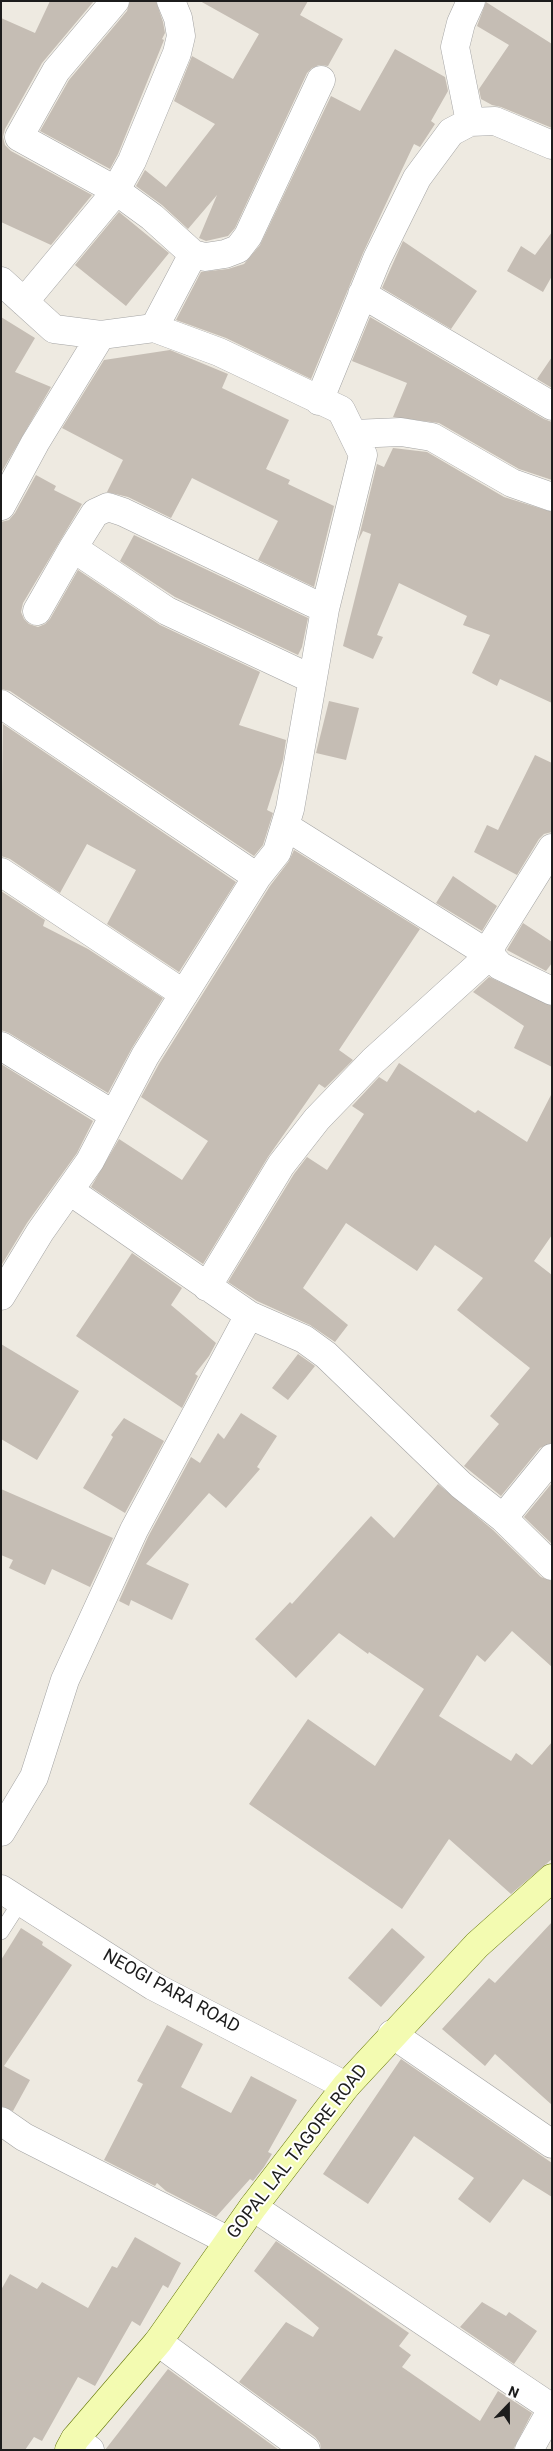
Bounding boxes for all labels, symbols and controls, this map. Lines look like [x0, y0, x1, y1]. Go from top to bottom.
street label: NEOGI PARA ROAD [99, 1945, 243, 2039]
street label: GOPAL LAL TAGORE ROAD [223, 2060, 373, 2244]
north arrow [483, 2381, 533, 2431]
text: N [506, 2383, 521, 2401]

